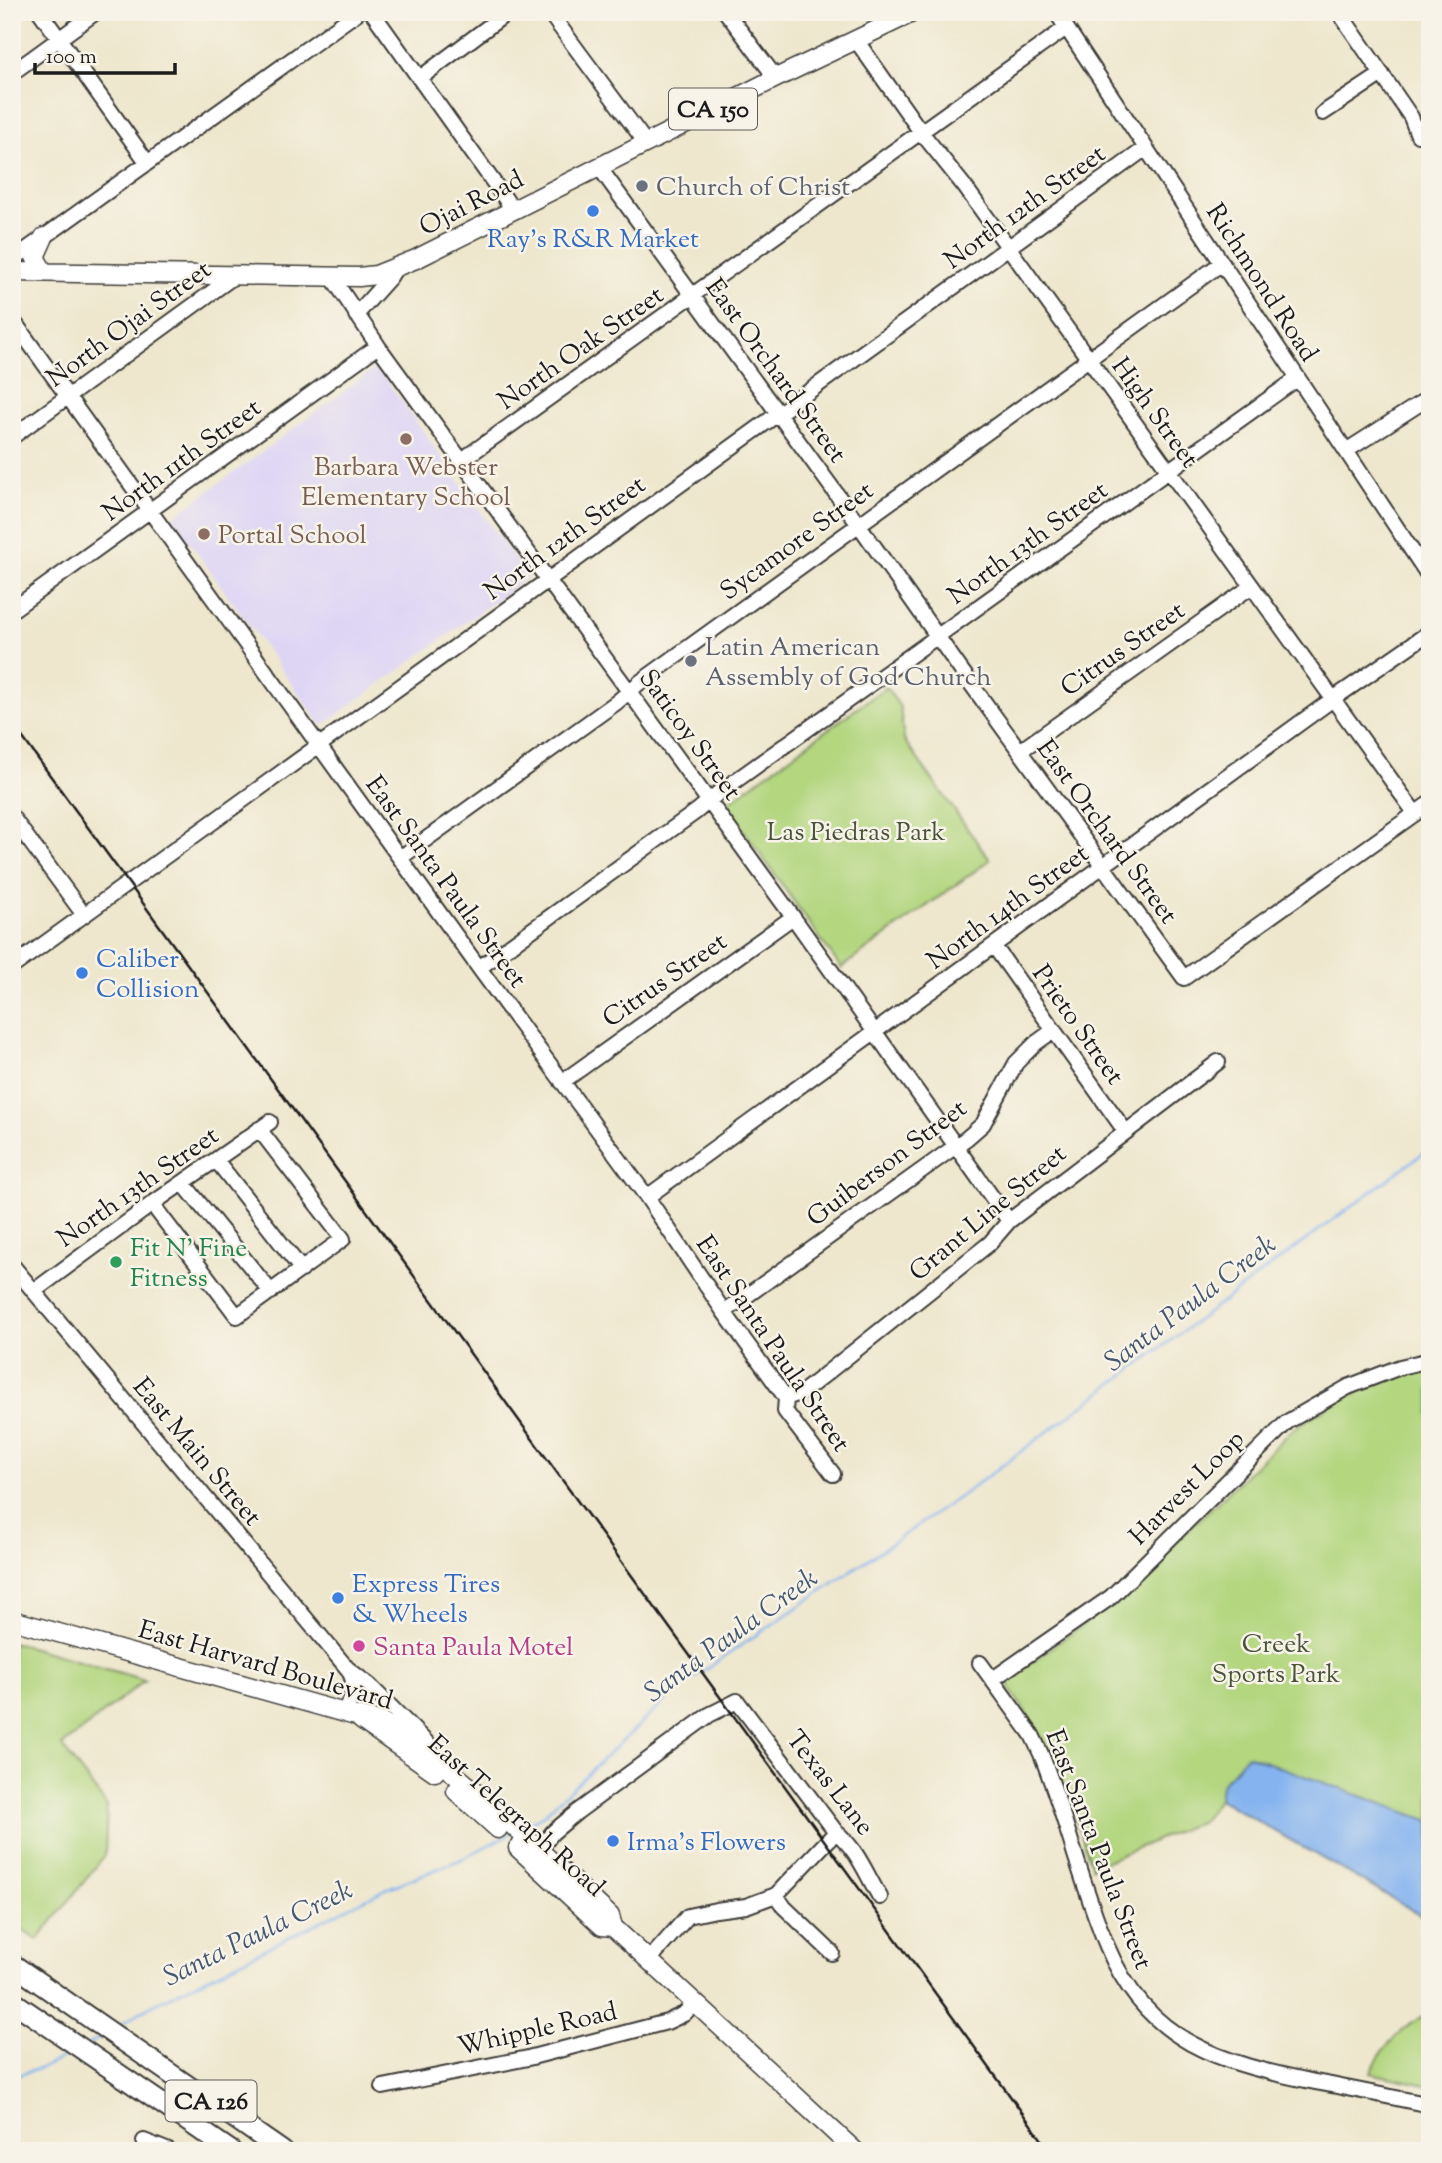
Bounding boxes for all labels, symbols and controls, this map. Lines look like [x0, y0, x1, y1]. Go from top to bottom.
scale bar [35, 32, 175, 76]
text: 100 m [46, 43, 97, 73]
road number: CA 150 [669, 88, 757, 130]
street label: North 12th Street [937, 137, 1114, 279]
street label: Ojai Road [413, 162, 531, 246]
place label: Church of Christ [656, 170, 850, 207]
marker: Church of Christ [634, 178, 650, 194]
street label: Richmond Road [1196, 197, 1326, 370]
marker: Ray's R&R Market [585, 203, 601, 219]
place label: Ray's R&R Market [487, 222, 699, 259]
street label: North Ojai Street [39, 253, 220, 397]
street label: East Orchard Street [695, 272, 855, 471]
street label: North Oak Street [491, 278, 672, 420]
street label: High Street [1101, 351, 1207, 476]
street label: North 11th Street [95, 391, 270, 531]
marker: Barbara Webster Elementary School [398, 431, 414, 447]
place label: Barbara Webster Elementary School [301, 450, 511, 517]
street label: North 12th Street [477, 468, 654, 610]
street label: North 13th Street [941, 473, 1116, 615]
street label: Sycamore Street [713, 474, 882, 610]
place label: Portal School [218, 518, 367, 555]
marker: Portal School [196, 526, 212, 542]
street label: Citrus Street [1054, 593, 1193, 707]
place label: Latin American Assembly of God Church [705, 630, 992, 697]
marker: Latin American Assembly of God Church [683, 653, 699, 669]
street label: Saticoy Street [629, 662, 749, 809]
street label: East Orchard Street [1026, 733, 1186, 932]
street label: East Santa Paula Street [355, 769, 535, 996]
park label: Las Piedras Park [767, 815, 945, 852]
street label: North 14th Street [920, 836, 1097, 980]
street label: Citrus Street [596, 924, 735, 1038]
place label: Caliber Collision [96, 942, 199, 1009]
street label: Prieto Street [1022, 958, 1132, 1093]
marker: Caliber Collision [74, 965, 90, 981]
street label: Guiberson Street [800, 1091, 975, 1237]
street label: North 13th Street [50, 1118, 227, 1258]
street label: Grant Line Street [902, 1137, 1075, 1291]
water label: Santa Paula Creek [1096, 1226, 1285, 1382]
street label: East Santa Paula Street [686, 1229, 858, 1460]
place label: Fit N' Fine Fitness [130, 1231, 247, 1298]
marker: Fit N' Fine Fitness [108, 1254, 124, 1270]
street label: East Main Street [123, 1370, 269, 1535]
street label: Harvest Loop [1122, 1423, 1254, 1555]
water label: Santa Paula Creek [637, 1559, 827, 1713]
place label: Express Tires & Wheels [352, 1567, 500, 1634]
marker: Express Tires & Wheels [330, 1590, 346, 1606]
street label: East Harvard Boulevard [134, 1612, 397, 1721]
park label: Creek Sports Park [1212, 1627, 1340, 1694]
place label: Santa Paula Motel [373, 1630, 573, 1667]
marker: Santa Paula Motel [351, 1638, 367, 1654]
street label: Texas Lane [776, 1723, 882, 1844]
street label: East Santa Paula Street [1035, 1725, 1161, 1975]
street label: East Telegraph Road [419, 1727, 612, 1907]
place label: Irma's Flowers [627, 1825, 786, 1862]
marker: Irma's Flowers [605, 1833, 621, 1849]
water label: Santa Paula Creek [157, 1871, 360, 1998]
street label: Whipple Road [454, 1994, 621, 2067]
road number: CA 126 [166, 2080, 256, 2122]

